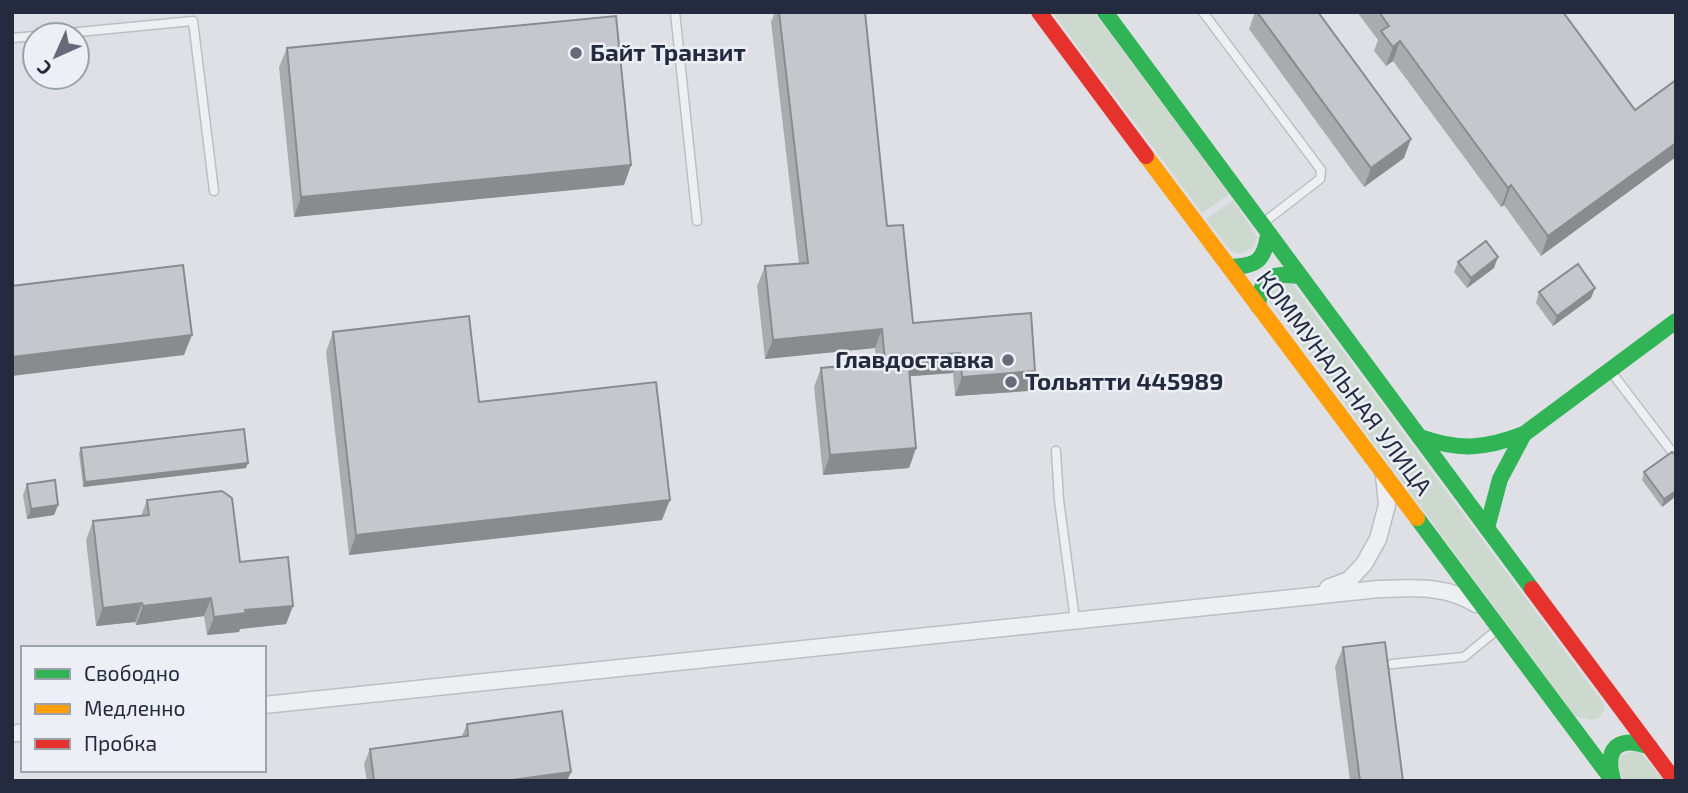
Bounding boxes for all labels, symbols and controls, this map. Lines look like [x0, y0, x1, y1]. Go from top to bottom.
north arrow [21, 21, 91, 91]
place label: Байт Транзит [590, 37, 746, 66]
marker: Байт Транзит [568, 45, 584, 61]
text: С [32, 56, 56, 80]
street label: КОММУНАЛЬНАЯ УЛИЦА [1251, 264, 1439, 500]
place label: Главдоставка [835, 344, 994, 373]
marker: Главдоставка [1000, 352, 1016, 368]
place label: Тольятти 445989 [1025, 366, 1223, 395]
marker: Тольятти 445989 [1003, 374, 1019, 390]
legend [21, 646, 266, 772]
text: Свободно [84, 660, 180, 685]
text: Медленно [84, 695, 186, 720]
text: Пробка [84, 730, 157, 755]

